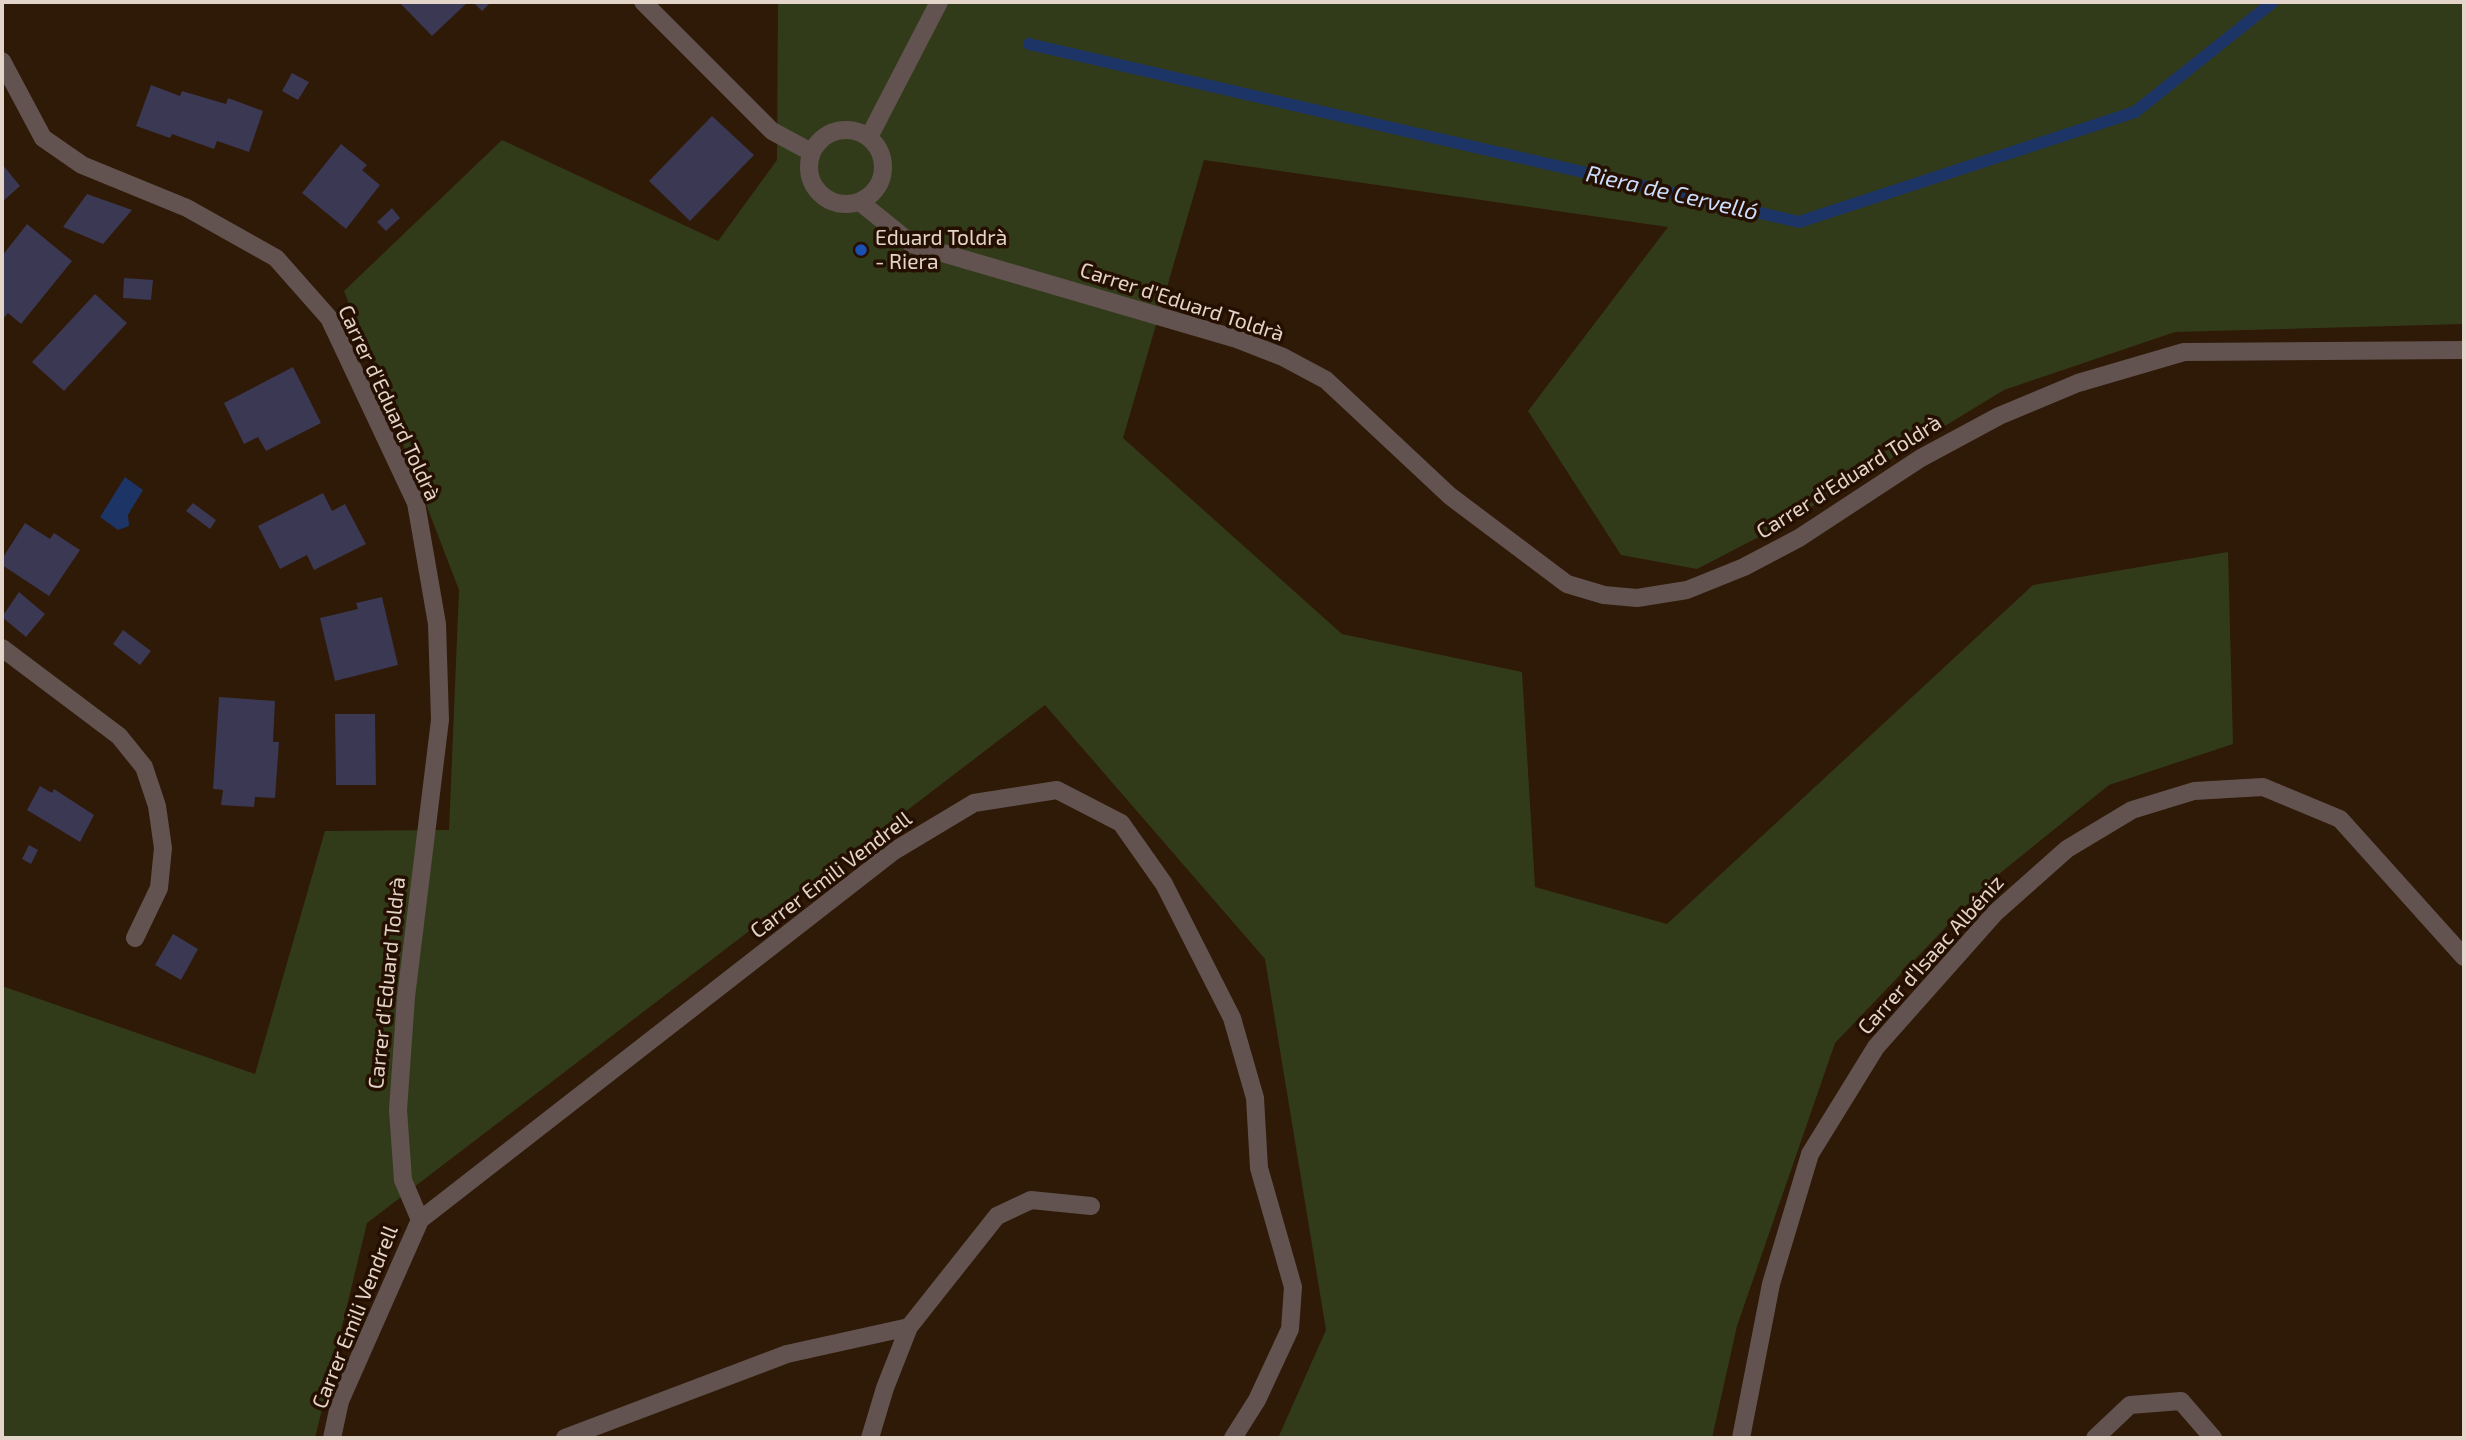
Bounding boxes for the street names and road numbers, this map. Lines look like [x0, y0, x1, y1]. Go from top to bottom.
street label: Carrer d'Eduard Toldrà [1077, 257, 1287, 347]
street label: Carrer d'Eduard Toldrà [333, 301, 445, 505]
street label: Carrer d'Eduard Toldrà [1752, 410, 1946, 544]
street label: Carrer Emili Vendrell [745, 806, 917, 944]
street label: Carrer d'Isaac Albéniz [1853, 870, 2009, 1040]
street label: Carrer d'Eduard Toldrà [363, 876, 411, 1090]
street label: Carrer Emili Vendrell [307, 1222, 403, 1412]

